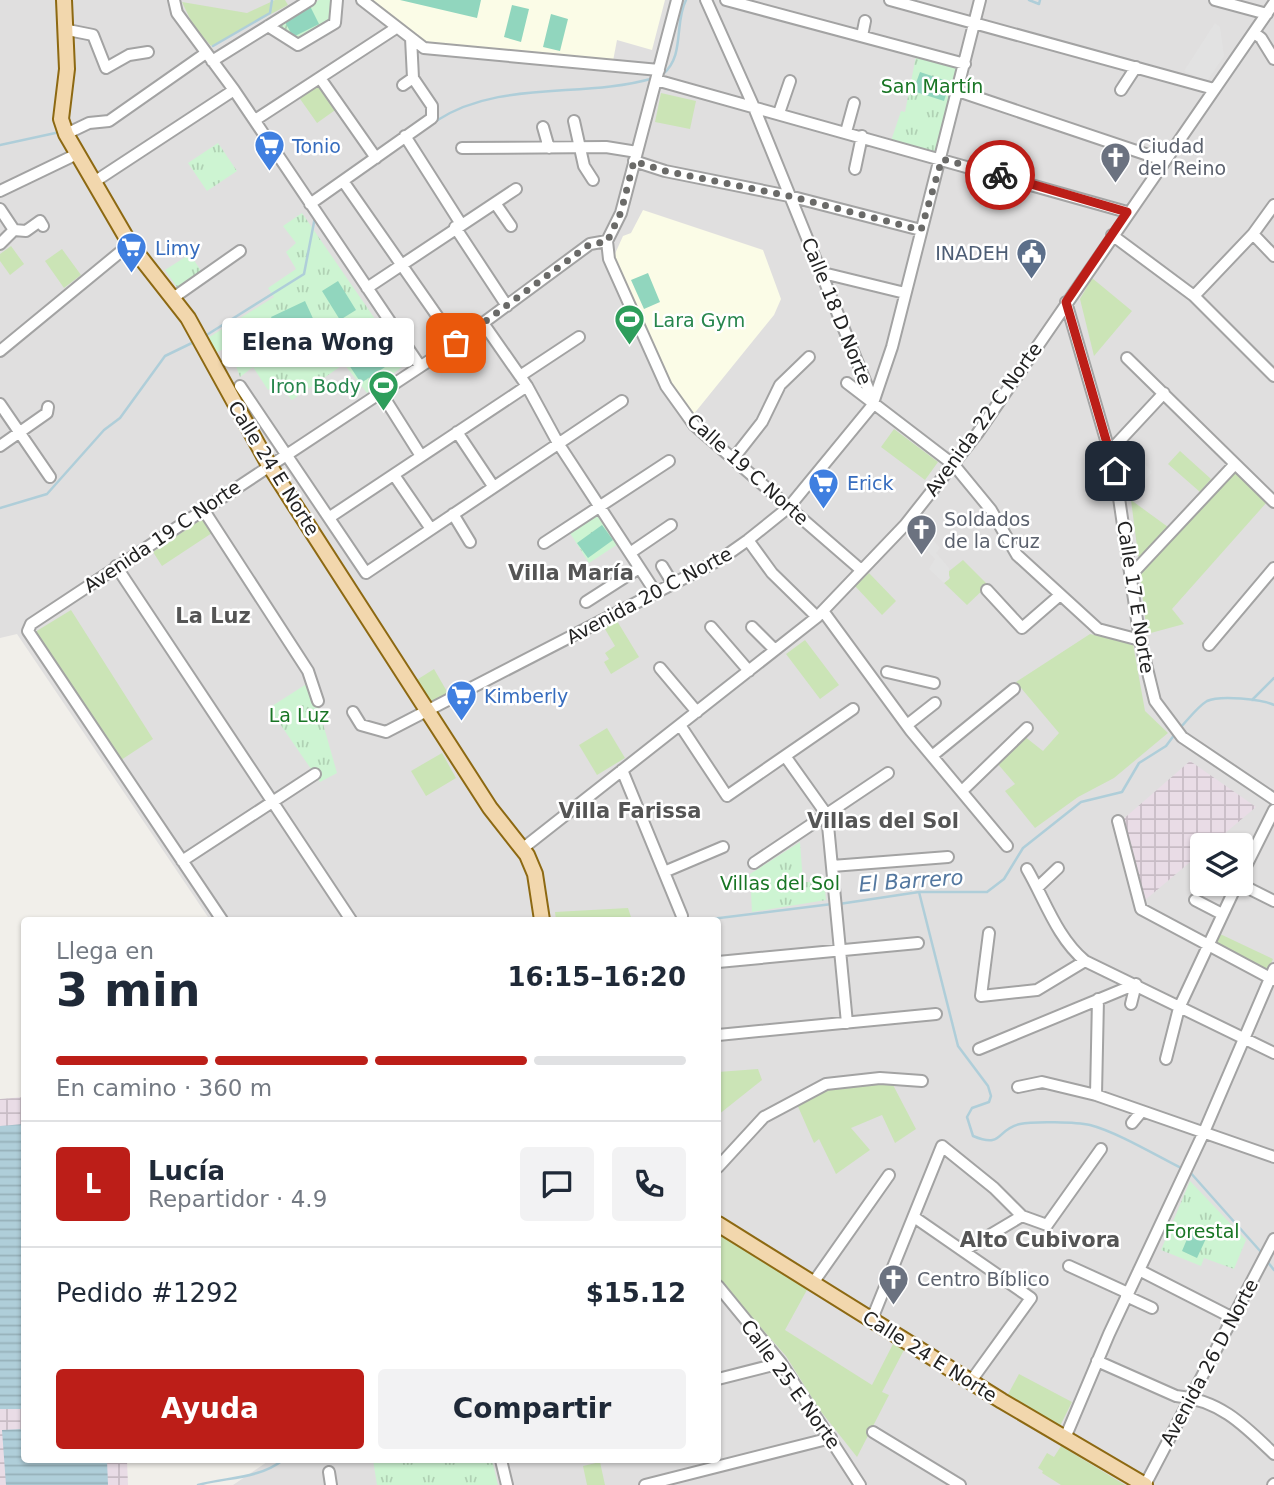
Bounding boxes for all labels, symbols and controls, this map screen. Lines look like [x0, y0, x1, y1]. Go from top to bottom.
park label: San Martín [881, 75, 983, 97]
supermarket icon: Tonio [252, 129, 286, 173]
place label: Tonio [291, 135, 341, 157]
place label: Ciudad del Reino [1138, 135, 1226, 179]
courier [965, 140, 1035, 210]
church icon: Ciudad del Reino [1098, 140, 1132, 184]
icon: bike [981, 156, 1019, 194]
supermarket icon: Limy [115, 231, 149, 275]
street label: Calle 18 D Norte [797, 234, 877, 388]
public building icon: INADEH [1015, 236, 1049, 280]
place label: Limy [155, 237, 201, 259]
place label: INADEH [935, 242, 1009, 264]
sports icon: Lara Gym [613, 303, 647, 347]
place label: Lara Gym [653, 309, 745, 331]
pin [426, 313, 486, 373]
callout: Elena Wong [221, 318, 414, 368]
icon: bag [437, 324, 475, 362]
text: Elena Wong [242, 329, 394, 355]
street label: Avenida 22 C Norte [920, 338, 1046, 500]
sports icon: Iron Body [367, 369, 401, 413]
place label: Iron Body [270, 375, 361, 397]
street label: Calle 24 E Norte [224, 397, 324, 539]
street label: Calle 19 C Norte [683, 409, 813, 529]
pin [1085, 441, 1145, 501]
icon: home [1096, 452, 1134, 490]
supermarket icon: Erick [807, 466, 841, 510]
place label: Erick [847, 472, 894, 494]
street label: Avenida 19 C Norte [79, 475, 245, 597]
place label: Soldados de la Cruz [944, 508, 1040, 552]
church icon: Soldados de la Cruz [904, 513, 938, 557]
street label: Calle 17 E Norte [1113, 519, 1159, 675]
street label: Avenida 20 C Norte [563, 542, 735, 648]
district label: Villa María [508, 561, 634, 585]
district label: La Luz [175, 604, 251, 628]
supermarket icon: Kimberly [444, 679, 478, 723]
place label: Kimberly [484, 685, 568, 707]
park label: La Luz [269, 704, 329, 726]
district label: Villa Farissa [559, 799, 701, 823]
district label: Villas del Sol [807, 809, 959, 833]
map controls [1190, 833, 1253, 896]
button: layers [1190, 833, 1253, 896]
water label: El Barrero [858, 865, 964, 897]
park label: Villas del Sol [720, 872, 840, 894]
text: Llega en [56, 938, 154, 964]
text: 16:15–16:20 [507, 962, 686, 992]
text: 3 min [56, 963, 200, 1017]
text: En camino · 360 m [56, 1075, 272, 1101]
button: chat [520, 1147, 594, 1221]
button: phone [612, 1147, 686, 1221]
text: Lucía [148, 1156, 225, 1186]
text: L [85, 1169, 101, 1199]
text: Repartidor · 4.9 [148, 1186, 327, 1212]
park label: Forestal [1164, 1220, 1240, 1242]
district label: Alto Cubivora [960, 1228, 1120, 1252]
church icon: Centro Bíblico [877, 1262, 911, 1306]
place label: Centro Bíblico [917, 1268, 1050, 1290]
street label: Avenida 26 D Norte [1156, 1275, 1262, 1449]
text: Pedido #1292 [56, 1278, 239, 1308]
text: $15.12 [586, 1278, 686, 1308]
street label: Calle 24 E Norte [859, 1306, 1001, 1406]
street label: Calle 25 E Norte [737, 1315, 845, 1453]
button: Ayuda [56, 1369, 364, 1449]
button: Compartir [378, 1369, 686, 1449]

